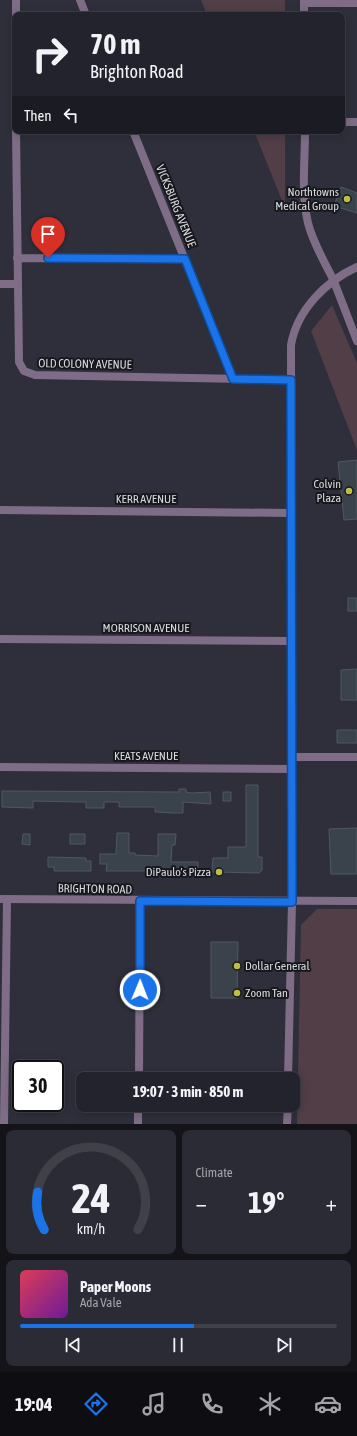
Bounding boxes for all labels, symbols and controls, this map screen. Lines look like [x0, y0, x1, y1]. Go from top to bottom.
icon: right [24, 28, 76, 80]
text: 70 m [90, 28, 140, 60]
text: Brighton Road [90, 61, 183, 82]
icon: left [60, 104, 82, 126]
text: Then [24, 107, 52, 124]
street label: VICKSBURG AVENUE [153, 163, 199, 249]
place label: Northtowns Medical Group [275, 185, 339, 213]
marker: Northtowns Medical Group [342, 194, 352, 204]
pin [31, 217, 65, 258]
icon: arrive [37, 223, 59, 245]
street label: OLD COLONY AVENUE [38, 356, 132, 372]
place label: Colvin Plaza [313, 477, 341, 505]
marker: Colvin Plaza [344, 486, 354, 496]
street label: KERR AVENUE [116, 492, 176, 506]
street label: MORRISON AVENUE [103, 621, 189, 635]
street label: KEATS AVENUE [114, 749, 178, 763]
place label: DiPaulo's Pizza [146, 865, 211, 879]
marker: DiPaulo's Pizza [214, 867, 224, 877]
street label: BRIGHTON ROAD [58, 881, 133, 897]
place label: Dollar General [245, 959, 310, 973]
marker: Dollar General [232, 961, 242, 971]
position arrow [119, 969, 161, 1011]
place label: Zoom Tan [245, 986, 288, 1000]
marker: Zoom Tan [232, 988, 242, 998]
speed limit sign: 30 [12, 1060, 64, 1112]
text: 19:07 · 3 min · 850 m [133, 1083, 243, 1100]
text: Climate [196, 1165, 233, 1180]
text: 24 [71, 1174, 110, 1222]
text: 19° [248, 1185, 284, 1219]
text: − [196, 1190, 207, 1216]
text: + [326, 1190, 337, 1216]
text: km/h [77, 1221, 105, 1237]
text: Paper Moons [80, 1278, 151, 1295]
text: Ada Vale [80, 1295, 122, 1310]
icon: previous [62, 1334, 84, 1356]
icon: pause [167, 1334, 189, 1356]
icon: next [273, 1334, 295, 1356]
icon: directions [82, 1390, 110, 1418]
icon: music [140, 1390, 168, 1418]
icon: phone [198, 1390, 226, 1418]
icon: climate [256, 1390, 284, 1418]
icon: car [314, 1390, 342, 1418]
text: 19:04 [15, 1394, 52, 1415]

